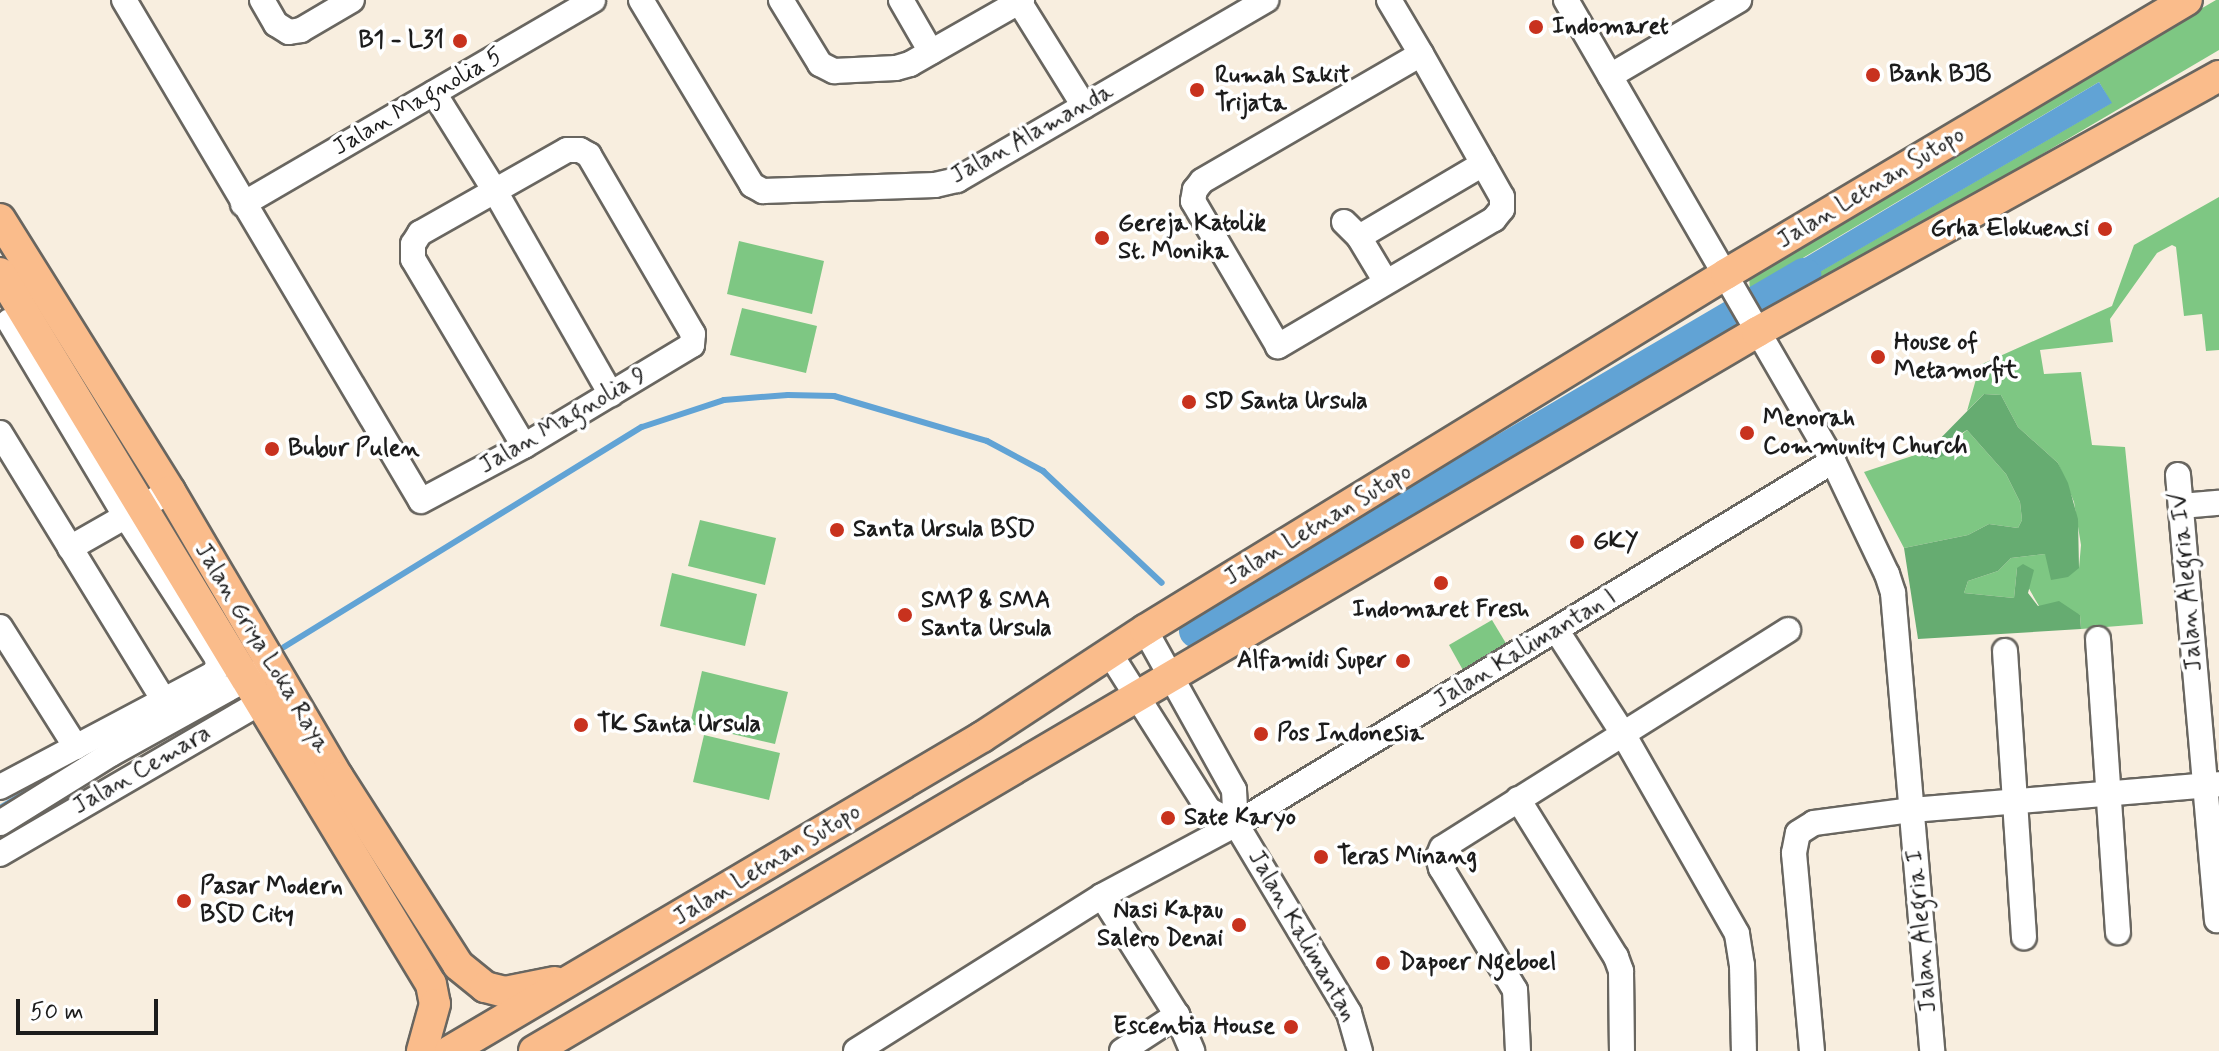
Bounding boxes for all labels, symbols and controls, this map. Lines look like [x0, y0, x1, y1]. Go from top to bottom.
place label: Indomaret [1552, 13, 1669, 41]
marker: Indomaret [1527, 18, 1545, 36]
place label: B1 - L31 [358, 27, 444, 55]
marker: B1 - L31 [451, 32, 469, 50]
street label: Jalan Magnolia 5 [329, 42, 507, 162]
place label: Bank BJB [1889, 61, 1991, 89]
place label: Rumah Sakit Trijata [1215, 62, 1348, 118]
marker: Bank BJB [1864, 66, 1882, 84]
street label: Jalan Alamanda [946, 78, 1118, 190]
marker: Rumah Sakit Trijata [1186, 79, 1208, 101]
street label: Jalan Letnan Sutopo [1772, 121, 1970, 255]
place label: Gereja Katolik St. Monika [1118, 210, 1266, 266]
place label: Grha Elokuensi [1930, 215, 2089, 243]
marker: Grha Elokuensi [2096, 220, 2114, 238]
marker: Gereja Katolik St. Monika [1093, 229, 1111, 247]
place label: House of Metamorfit [1894, 329, 2018, 385]
marker: House of Metamorfit [1869, 348, 1887, 366]
street label: Jalan Magnolia 9 [475, 362, 651, 480]
place label: SD Santa Ursula [1205, 388, 1372, 416]
marker: SD Santa Ursula [1180, 393, 1198, 411]
place label: Menorah Community Church [1763, 405, 1968, 461]
marker: Menorah Community Church [1738, 424, 1756, 442]
place label: Bubur Pulen [288, 435, 417, 463]
marker: Bubur Pulen [263, 440, 281, 458]
street label: Jalan Letnan Sutopo [1219, 458, 1417, 592]
street label: Jalan Alegria IV [2165, 492, 2209, 672]
place label: Santa Ursula BSD [853, 516, 1036, 544]
marker: Santa Ursula BSD [828, 521, 846, 539]
place label: GKY [1593, 528, 1638, 556]
marker: GKY [1568, 533, 1586, 551]
street label: Jalan Griya Loka Raya [189, 539, 335, 757]
marker: Indomaret Fresh [1432, 574, 1450, 592]
street label: Jalan Kalimantan I [1427, 582, 1623, 716]
place label: SMP & SMA Santa Ursula [921, 587, 1053, 643]
place label: Indomaret Fresh [1353, 596, 1529, 624]
marker: SMP & SMA Santa Ursula [896, 606, 914, 624]
place label: Alfamidi Super [1232, 647, 1387, 675]
marker: Alfamidi Super [1394, 652, 1412, 670]
place label: TK Santa Ursula [597, 711, 766, 739]
marker: TK Santa Ursula [572, 716, 590, 734]
street label: Jalan Cemara [67, 718, 217, 822]
place label: Pos Indonesia [1277, 720, 1421, 748]
marker: Pos Indonesia [1252, 725, 1270, 743]
street label: Jalan Letnan Sutopo [668, 798, 866, 932]
place label: Sate Karyo [1184, 804, 1295, 832]
marker: Sate Karyo [1159, 809, 1177, 827]
place label: Teras Minang [1337, 843, 1475, 871]
street label: Jalan Kalimantan [1242, 846, 1362, 1026]
marker: Teras Minang [1312, 848, 1330, 866]
street label: Jalan Alegria I [1901, 849, 1943, 1013]
place label: Pasar Modern BSD City [200, 873, 343, 929]
marker: Pasar Modern BSD City [175, 892, 193, 910]
place label: Nasi Kapau Salero Denai [1097, 897, 1223, 953]
marker: Nasi Kapau Salero Denai [1230, 916, 1248, 934]
place label: Dapoer Ngeboel [1399, 949, 1556, 977]
marker: Dapoer Ngeboel [1374, 954, 1392, 972]
scale bar [20, 983, 162, 1033]
text: 50 m [30, 997, 84, 1028]
place label: Escentia House [1118, 1013, 1275, 1041]
marker: Escentia House [1282, 1018, 1300, 1036]

